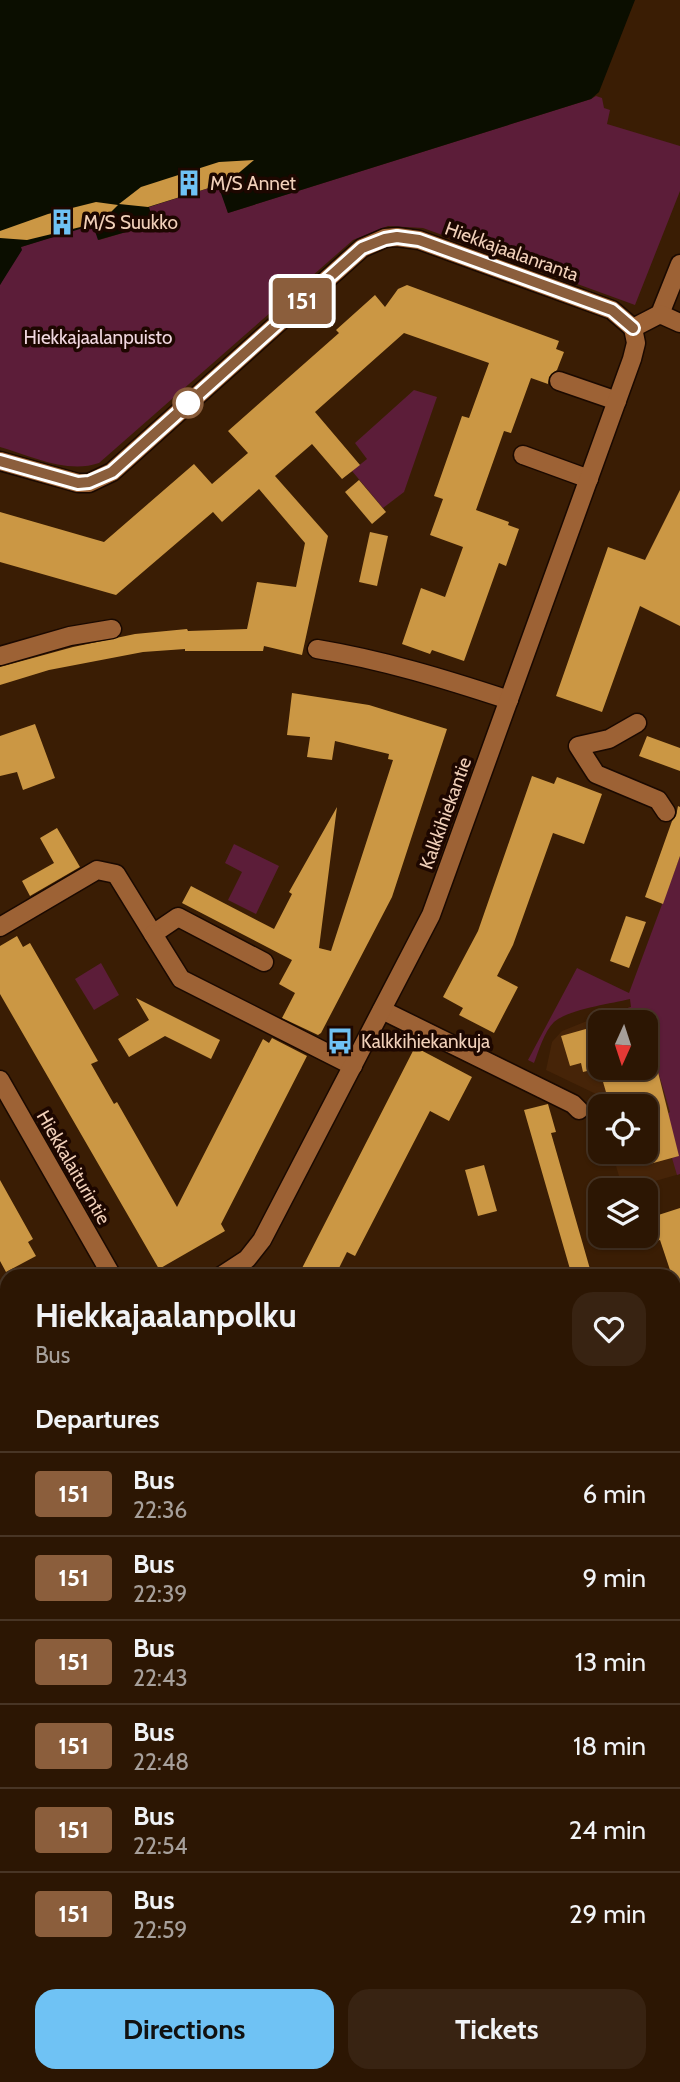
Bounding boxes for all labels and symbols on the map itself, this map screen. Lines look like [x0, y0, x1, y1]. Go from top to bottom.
building icon: M/S Annet [174, 168, 204, 198]
place label: M/S Annet [210, 172, 297, 195]
building icon: M/S Suukko [47, 207, 77, 237]
place label: M/S Suukko [83, 211, 178, 234]
street label: Hiekkajaalanranta [442, 217, 582, 286]
line badge: 151 [262, 278, 342, 324]
park label: Hiekkajaalanpuisto [24, 326, 172, 349]
unlabelled marker [173, 388, 203, 418]
street label: Kalkkihiekantie [415, 754, 476, 872]
north arrow [588, 1010, 658, 1080]
bus stop icon: Kalkkihiekankuja [325, 1026, 355, 1056]
place label: Kalkkihiekankuja [361, 1030, 490, 1053]
street label: Hiekkalaiturintie [32, 1106, 116, 1229]

